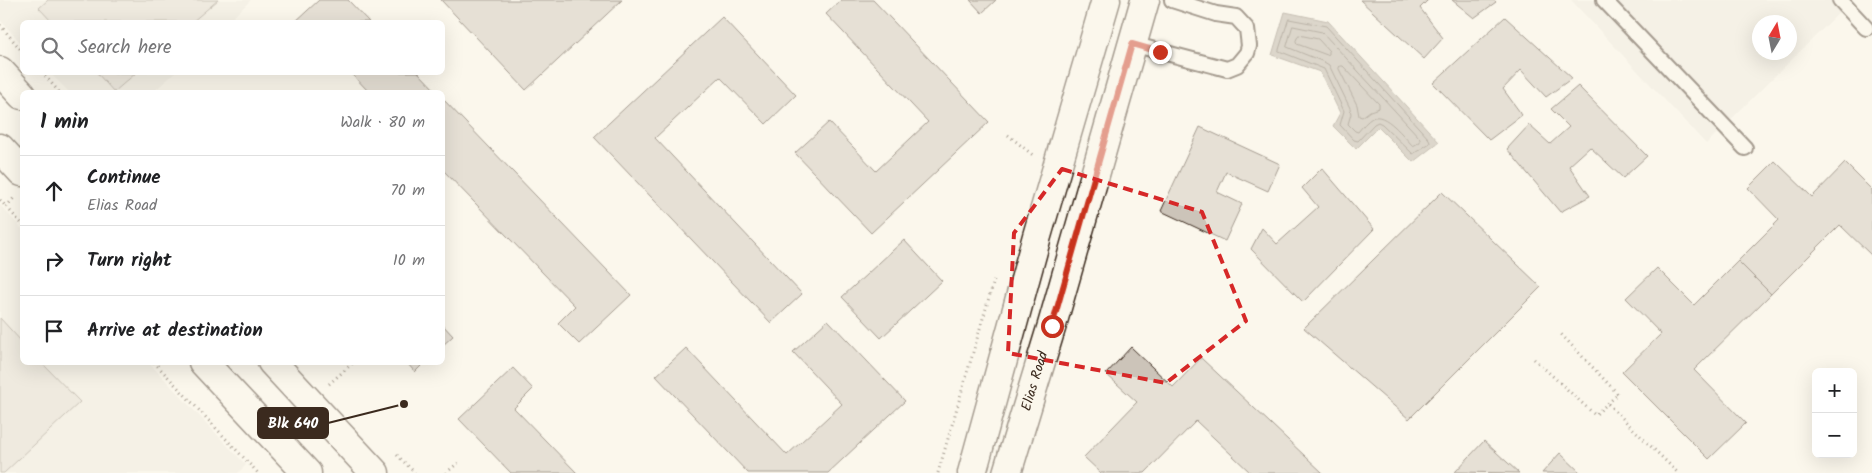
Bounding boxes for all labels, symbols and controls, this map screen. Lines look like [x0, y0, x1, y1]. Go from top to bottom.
north arrow [1752, 15, 1797, 60]
search box [20, 20, 445, 75]
text: Search here [78, 33, 172, 63]
icon: search [38, 34, 66, 62]
route end [1149, 41, 1172, 64]
text: 1 min [40, 106, 89, 139]
text: Walk · 80 m [340, 110, 425, 135]
text: Continue [87, 163, 160, 193]
icon: ahead [40, 177, 68, 205]
text: 70 m [390, 178, 425, 203]
text: Elias Road [87, 193, 157, 218]
text: Turn right [87, 246, 172, 276]
icon: right [40, 247, 68, 275]
text: 10 m [393, 248, 425, 273]
route start [1041, 315, 1064, 338]
text: Arrive at destination [87, 316, 263, 346]
icon: arrive [40, 317, 68, 345]
street label: Elias Road [1015, 348, 1055, 414]
map controls [1812, 368, 1857, 458]
button: + [1812, 368, 1857, 413]
callout: Blk 640 [258, 408, 328, 438]
text: Blk 640 [268, 412, 319, 436]
button: − [1812, 413, 1857, 458]

